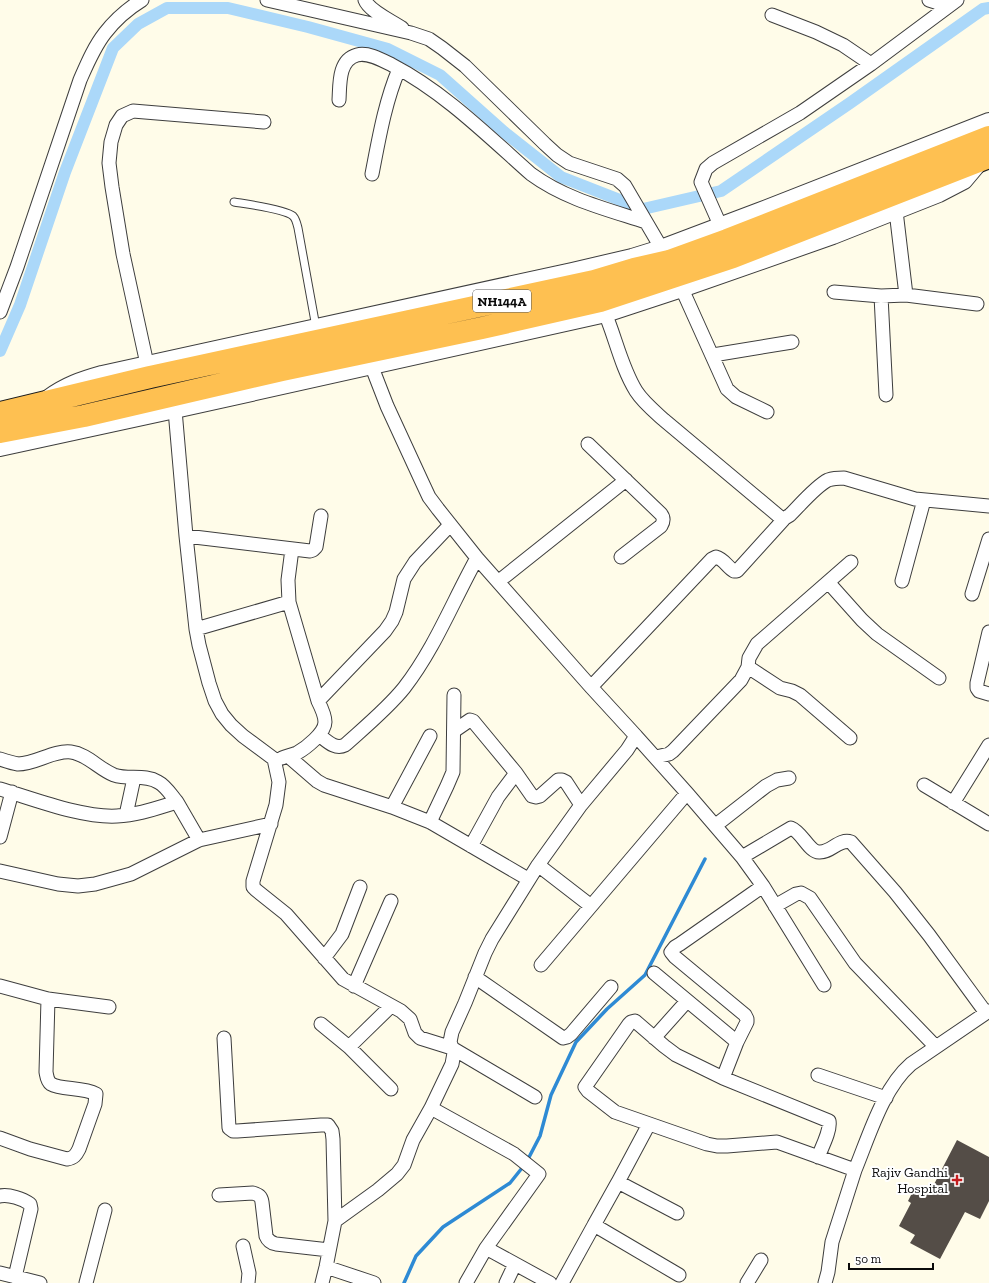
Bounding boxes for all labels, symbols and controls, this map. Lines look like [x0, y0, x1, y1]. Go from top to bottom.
road number: NH144A [473, 290, 531, 312]
place label: Rajiv Gandhi Hospital [871, 1164, 948, 1197]
marker: Rajiv Gandhi Hospital [951, 1174, 963, 1186]
scale bar [849, 1245, 933, 1271]
text: 50 m [855, 1252, 882, 1266]

